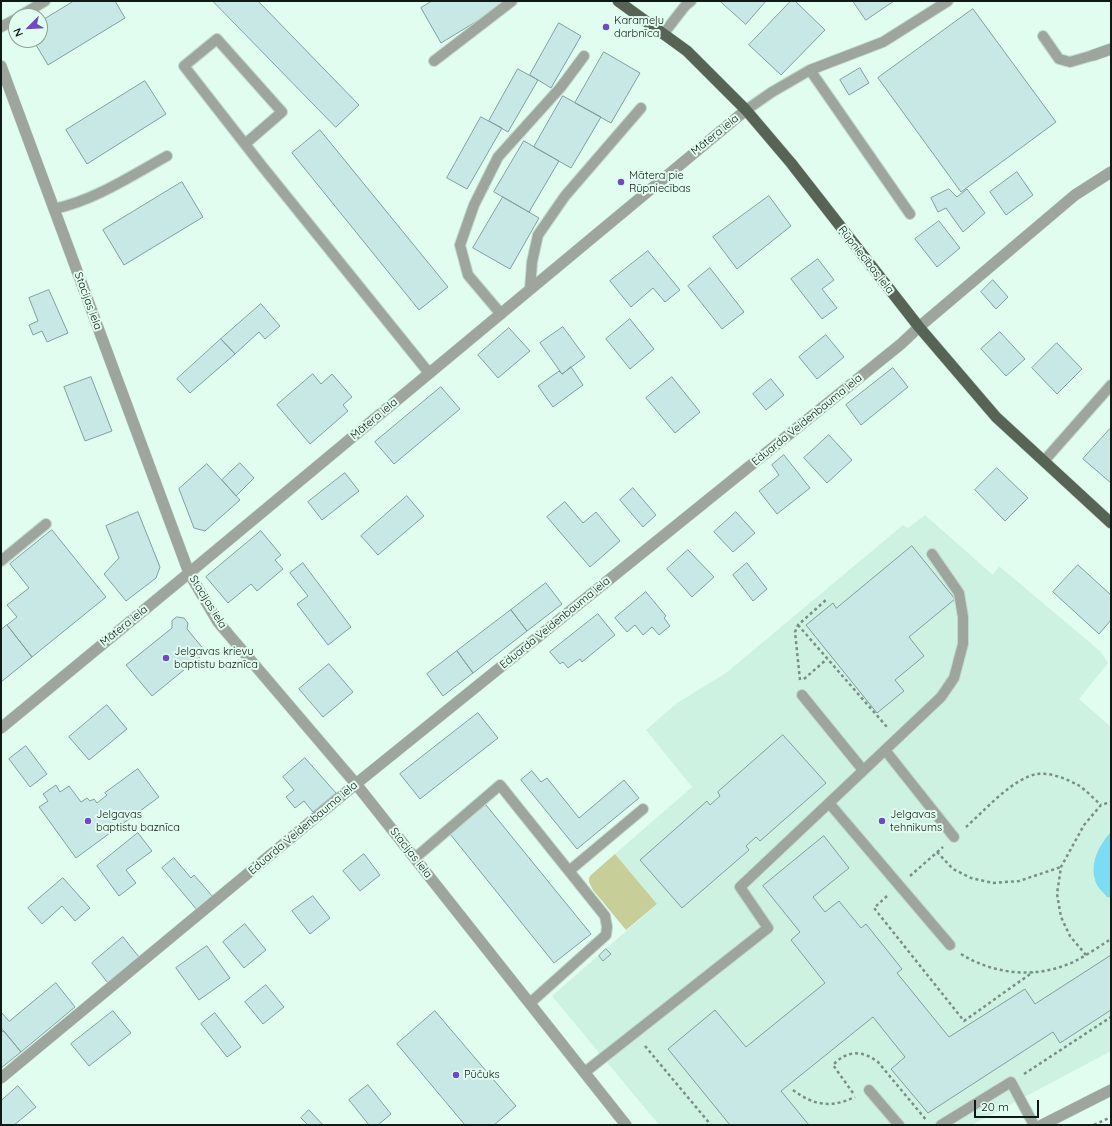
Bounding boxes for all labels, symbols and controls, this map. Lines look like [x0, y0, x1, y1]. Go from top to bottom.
north arrow [8, 8, 48, 48]
place label: Karameļu darbnīca [614, 14, 664, 40]
marker: Karameļu darbnīca [601, 22, 611, 32]
text: N [10, 26, 26, 39]
street label: Mātera iela [689, 112, 741, 158]
place label: Mātera pie Rūpniecības [629, 169, 691, 195]
marker: Mātera pie Rūpniecības [616, 177, 626, 187]
street label: Rūpniecības iela [835, 223, 897, 297]
street label: Stacijas iela [72, 270, 104, 332]
street label: Eduarda Veidenbauma iela [749, 371, 865, 469]
street label: Mātera iela [348, 396, 400, 442]
street label: Stacijas iela [186, 573, 230, 631]
street label: Eduarda Veidenbauma iela [497, 574, 613, 672]
street label: Mātera iela [98, 603, 150, 649]
place label: Jelgavas krievu baptistu baznīca [174, 645, 258, 671]
marker: Jelgavas krievu baptistu baznīca [161, 653, 171, 663]
street label: Eduarda Veidenbauma iela [246, 779, 360, 877]
place label: Jelgavas baptistu baznīca [96, 808, 180, 834]
place label: Jelgavas tehnikums [890, 808, 942, 834]
marker: Jelgavas baptistu baznīca [83, 816, 93, 826]
marker: Jelgavas tehnikums [877, 816, 887, 826]
street label: Stacijas iela [387, 825, 435, 881]
place label: Pūčuks [464, 1068, 500, 1082]
marker: Pūčuks [451, 1070, 461, 1080]
scale bar [976, 1092, 1041, 1118]
text: 20 m [981, 1099, 1009, 1114]

